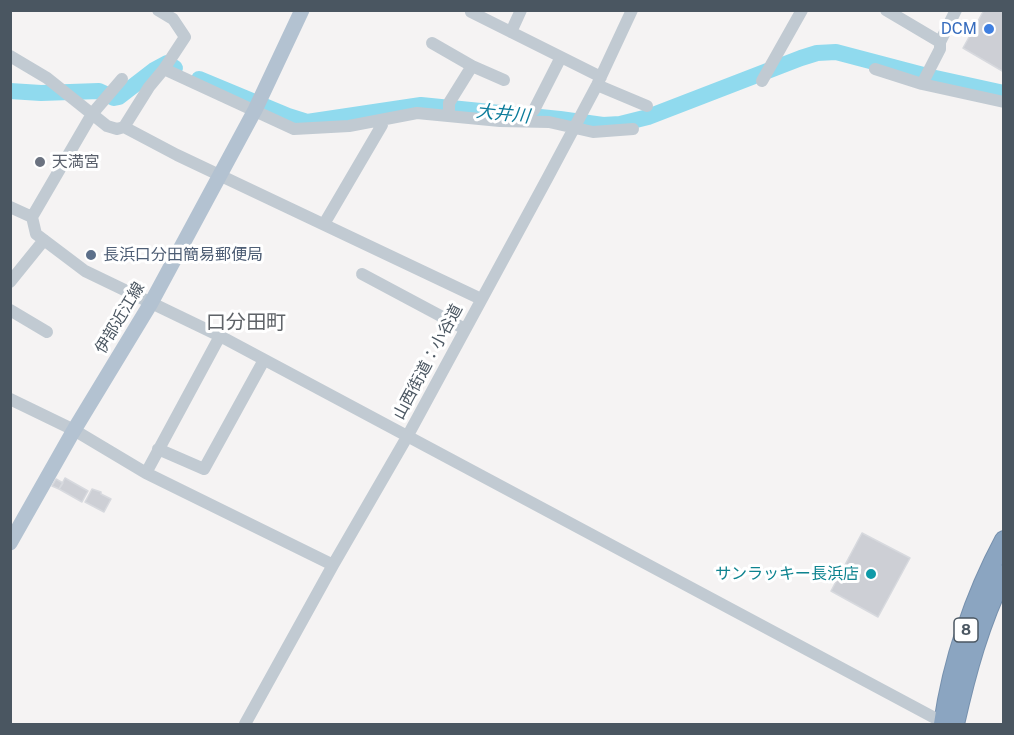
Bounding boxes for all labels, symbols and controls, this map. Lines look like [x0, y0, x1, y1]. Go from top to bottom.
place label: DCM [941, 19, 977, 39]
marker: DCM [982, 22, 996, 36]
water label: 大井川 [475, 100, 531, 128]
place label: 天満宮 [52, 152, 100, 172]
marker: 天満宮 [33, 155, 47, 169]
place label: 長浜口分田簡易郵便局 [103, 245, 263, 265]
marker: 長浜口分田簡易郵便局 [84, 248, 98, 262]
street label: 伊部近江線 [91, 279, 149, 357]
street label: 山西街道：小谷道 [389, 301, 467, 423]
district label: 口分田町 [206, 311, 286, 335]
place label: サンラッキー長浜店 [715, 564, 859, 584]
marker: サンラッキー長浜店 [864, 567, 878, 581]
road number: 8 [954, 618, 978, 642]

